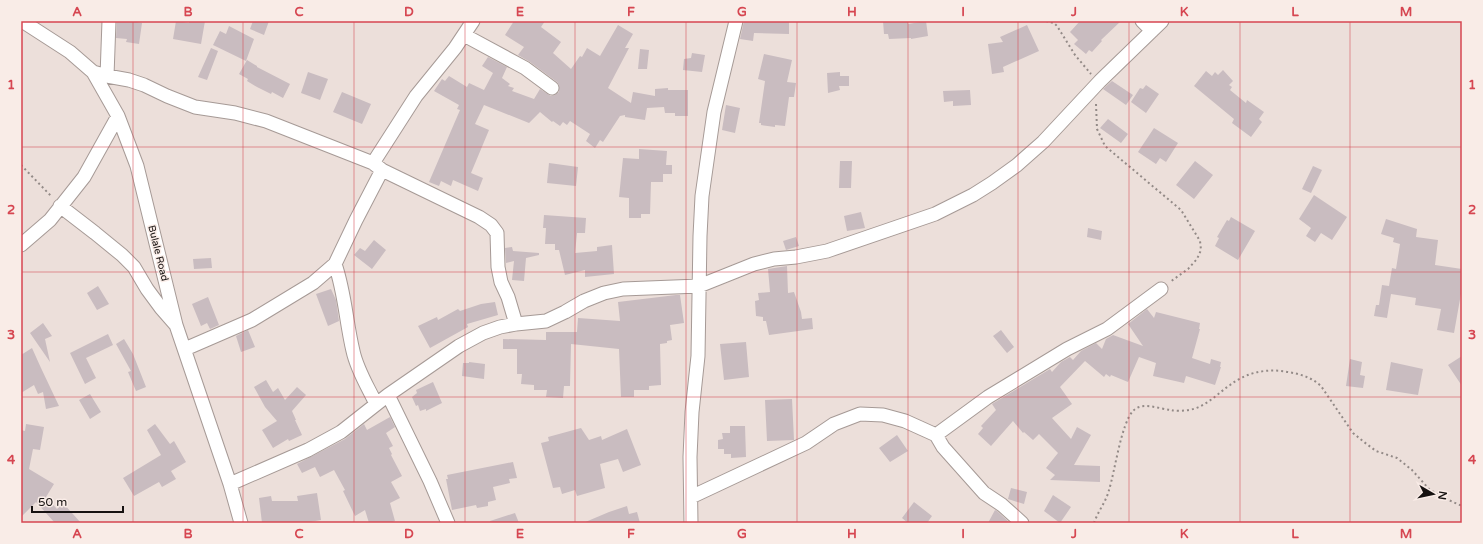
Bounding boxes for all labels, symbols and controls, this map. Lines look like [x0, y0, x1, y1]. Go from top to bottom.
text: A [72, 4, 82, 20]
text: B [183, 4, 193, 20]
text: C [294, 4, 304, 20]
text: D [404, 4, 414, 20]
text: E [516, 4, 524, 20]
text: F [627, 4, 635, 20]
text: G [737, 4, 747, 20]
text: H [847, 4, 857, 20]
text: I [961, 4, 965, 20]
text: J [1070, 4, 1077, 20]
text: K [1180, 4, 1189, 20]
text: L [1291, 4, 1299, 20]
text: M [1400, 4, 1412, 20]
text: 1 [7, 77, 15, 93]
text: 1 [1468, 77, 1476, 93]
text: 2 [7, 202, 15, 218]
text: 2 [1468, 202, 1476, 218]
street label: Bulale Road [145, 224, 171, 282]
text: 3 [7, 327, 15, 343]
text: 3 [1468, 327, 1476, 343]
text: 4 [7, 452, 16, 468]
text: 4 [1468, 452, 1477, 468]
north arrow [1413, 474, 1453, 514]
scale bar [32, 488, 123, 514]
text: N [1435, 490, 1449, 501]
text: 50 m [38, 495, 67, 509]
text: A [72, 526, 82, 542]
text: B [183, 526, 193, 542]
text: C [294, 526, 304, 542]
text: D [404, 526, 414, 542]
text: E [516, 526, 524, 542]
text: F [627, 526, 635, 542]
text: G [737, 526, 747, 542]
text: H [847, 526, 857, 542]
text: I [961, 526, 965, 542]
text: J [1070, 526, 1077, 542]
text: K [1180, 526, 1189, 542]
text: L [1291, 526, 1299, 542]
text: M [1400, 526, 1412, 542]

